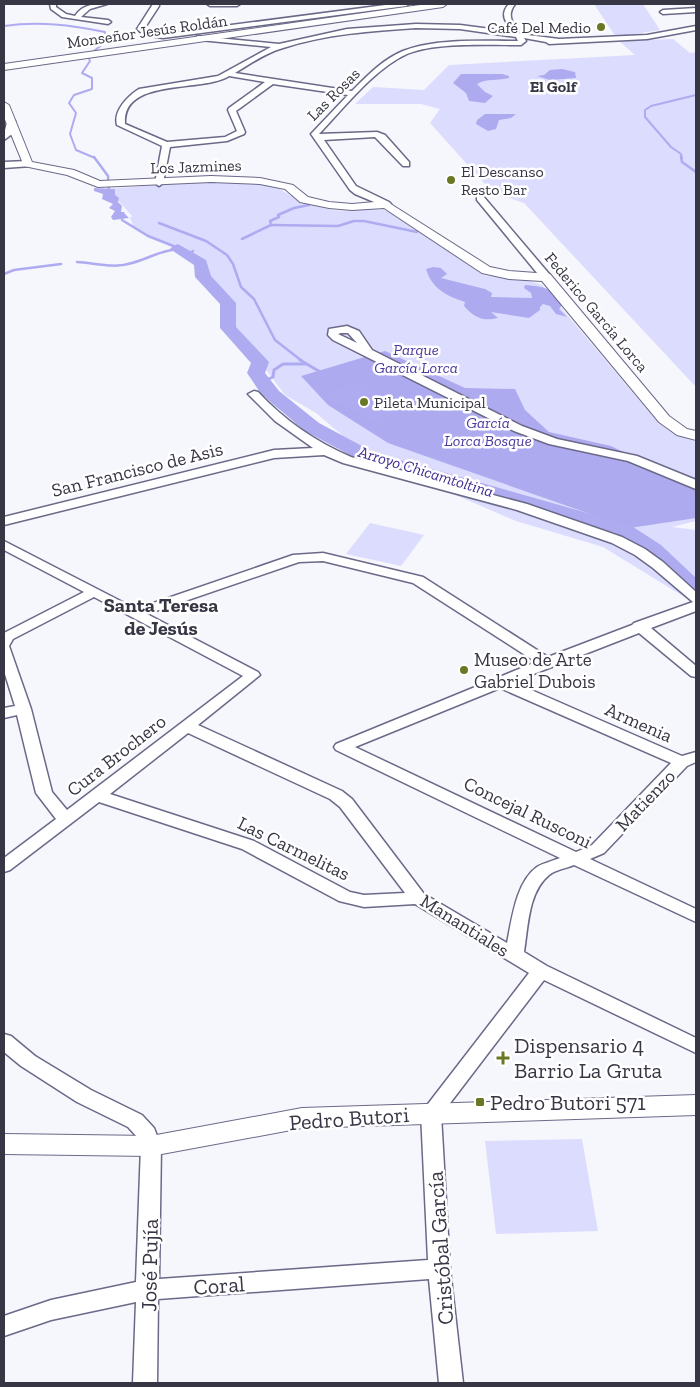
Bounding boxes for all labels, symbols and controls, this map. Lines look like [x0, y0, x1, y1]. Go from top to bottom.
street label: Monseñor Jesús Roldán [66, 11, 229, 52]
place label: Café Del Medio [487, 18, 591, 37]
marker: Café Del Medio [595, 21, 607, 33]
street label: Las Rosas [303, 64, 364, 125]
district label: El Golf [530, 77, 578, 96]
street label: Los Jazmines [150, 155, 242, 178]
place label: El Descanso Resto Bar [461, 162, 544, 199]
marker: El Descanso Resto Bar [445, 174, 457, 186]
street label: Federico García Lorca [541, 249, 652, 376]
park label: Parque García Lorca [374, 340, 458, 377]
place label: Pileta Municipal [374, 393, 486, 412]
marker: Pileta Municipal [358, 396, 370, 408]
park label: García Lorca Bosque [444, 413, 532, 450]
street label: San Francisco de Asis [49, 437, 225, 502]
water label: Arroyo Chicamtoltina [355, 442, 496, 501]
district label: Santa Teresa de Jesús [104, 593, 218, 640]
place label: Museo de Arte Gabriel Dubois [474, 648, 596, 693]
marker: Museo de Arte Gabriel Dubois [458, 664, 470, 676]
street label: Armenia [602, 698, 676, 747]
street label: Cura Brochero [62, 709, 171, 801]
street label: Matienzo [611, 765, 680, 836]
street label: Concejal Rusconi [460, 772, 595, 853]
street label: Las Carmelitas [234, 811, 354, 885]
street label: Manantiales [416, 889, 513, 962]
place label: Dispensario 4 Barrio La Gruta [514, 1032, 662, 1084]
marker: Dispensario 4 Barrio La Gruta [496, 1051, 510, 1065]
place label: Pedro Butori 571 [490, 1089, 646, 1116]
marker: Pedro Butori 571 [474, 1096, 486, 1108]
street label: Pedro Butori [288, 1101, 410, 1136]
street label: Cristóbal García [422, 1170, 459, 1326]
street label: José Pujía [135, 1218, 164, 1312]
street label: Coral [193, 1270, 246, 1301]

